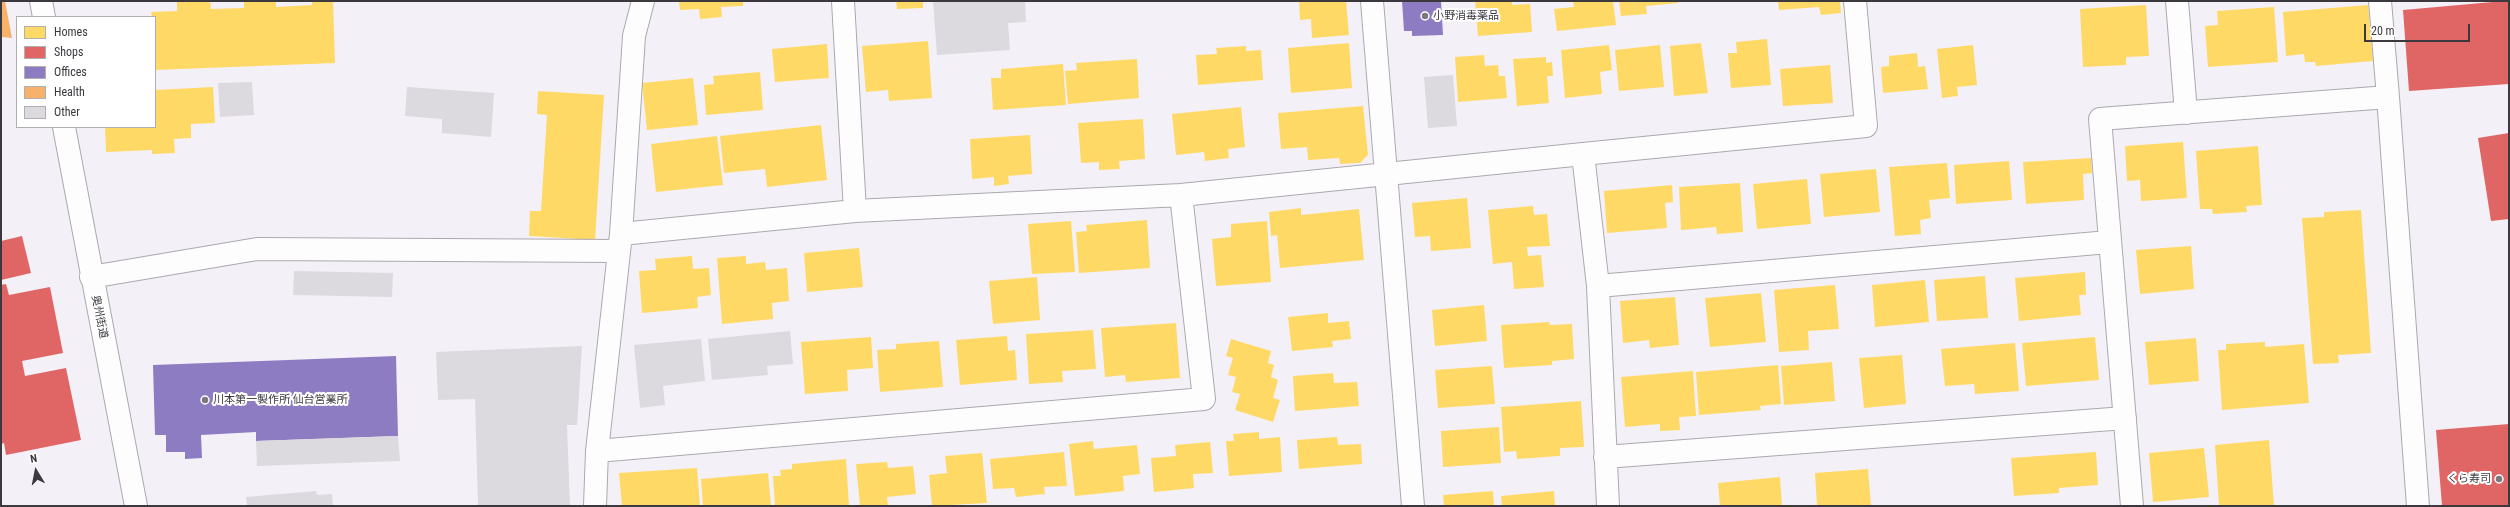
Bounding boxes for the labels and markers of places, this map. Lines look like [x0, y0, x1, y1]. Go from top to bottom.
place label: 小野消毒薬品 [1433, 9, 1499, 23]
marker: 小野消毒薬品 [1420, 11, 1430, 21]
place label: 川本第一製作所 仙台営業所 [213, 393, 348, 407]
marker: 川本第一製作所 仙台営業所 [200, 395, 210, 405]
place label: くら寿司 [2447, 472, 2491, 486]
marker: くら寿司 [2494, 474, 2504, 484]

